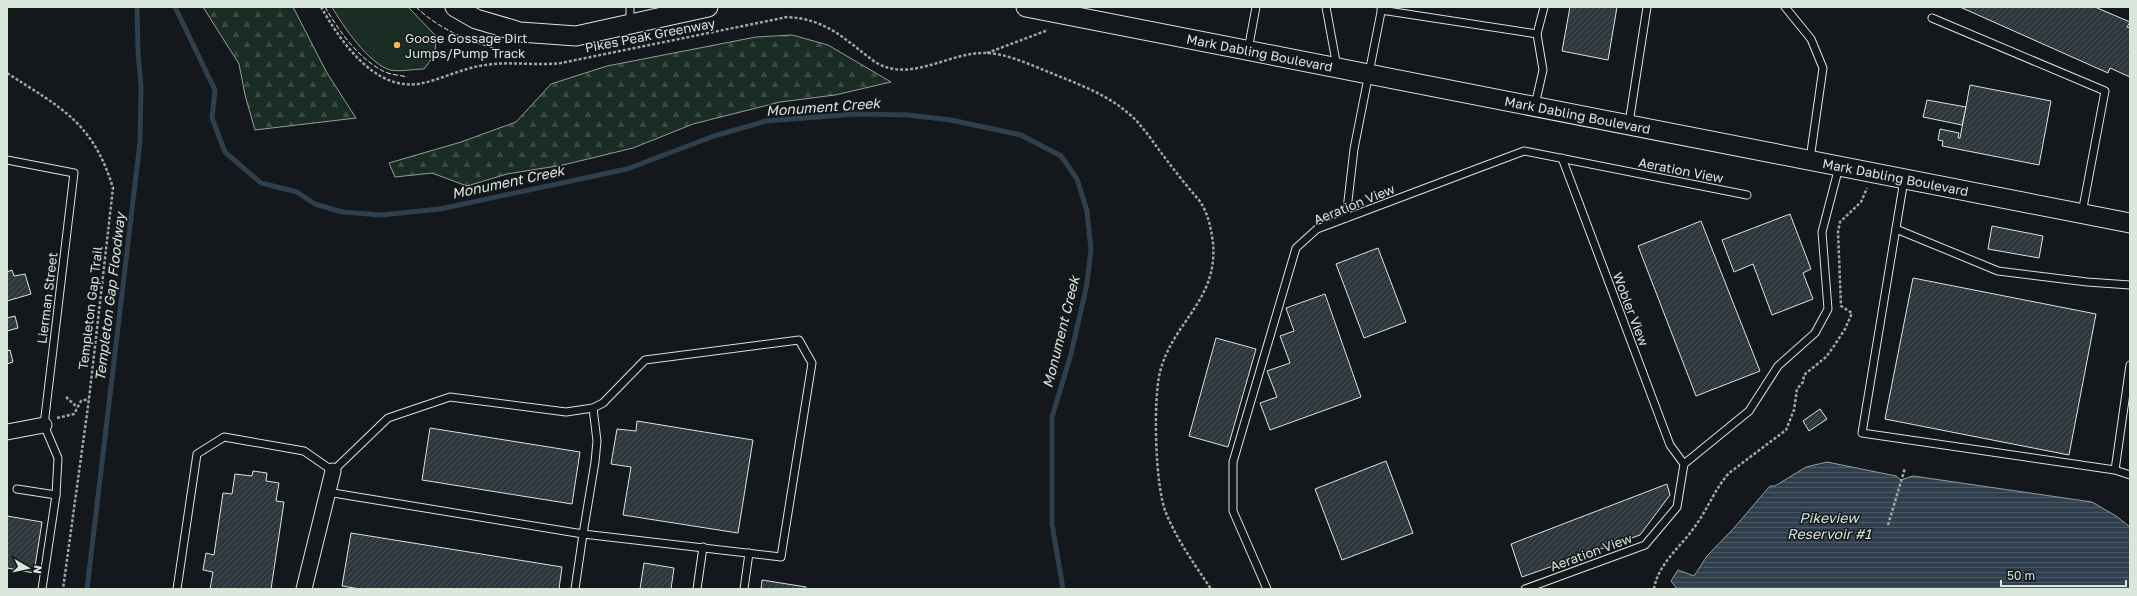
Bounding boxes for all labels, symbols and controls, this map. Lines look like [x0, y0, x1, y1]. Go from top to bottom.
street label: Pikes Peak Greenway [584, 14, 717, 55]
place label: Goose Gossage Dirt Jumps/Pump Track [405, 30, 527, 61]
street label: Mark Dabling Boulevard [1185, 31, 1334, 75]
marker: Goose Gossage Dirt Jumps/Pump Track [392, 40, 402, 50]
street label: Mark Dabling Boulevard [1503, 93, 1652, 137]
water label: Monument Creek [765, 94, 883, 119]
street label: Aeration View [1637, 154, 1725, 186]
street label: Mark Dabling Boulevard [1821, 155, 1970, 199]
water label: Monument Creek [450, 161, 568, 202]
street label: Aeration View [1311, 180, 1397, 228]
water label: Templeton Gap Floodway [91, 210, 129, 382]
street label: Templeton Gap Trail [74, 245, 106, 371]
street label: Lierman Street [33, 251, 61, 345]
street label: Wobler View [1610, 270, 1653, 349]
water label: Monument Creek [1038, 272, 1083, 390]
water label: Pikeview Reservoir #1 [1787, 509, 1871, 542]
street label: Aeration View [1548, 530, 1635, 574]
north arrow [8, 548, 48, 588]
scale bar [2001, 562, 2126, 588]
text: N [31, 564, 45, 575]
text: 50 m [2007, 568, 2035, 583]

